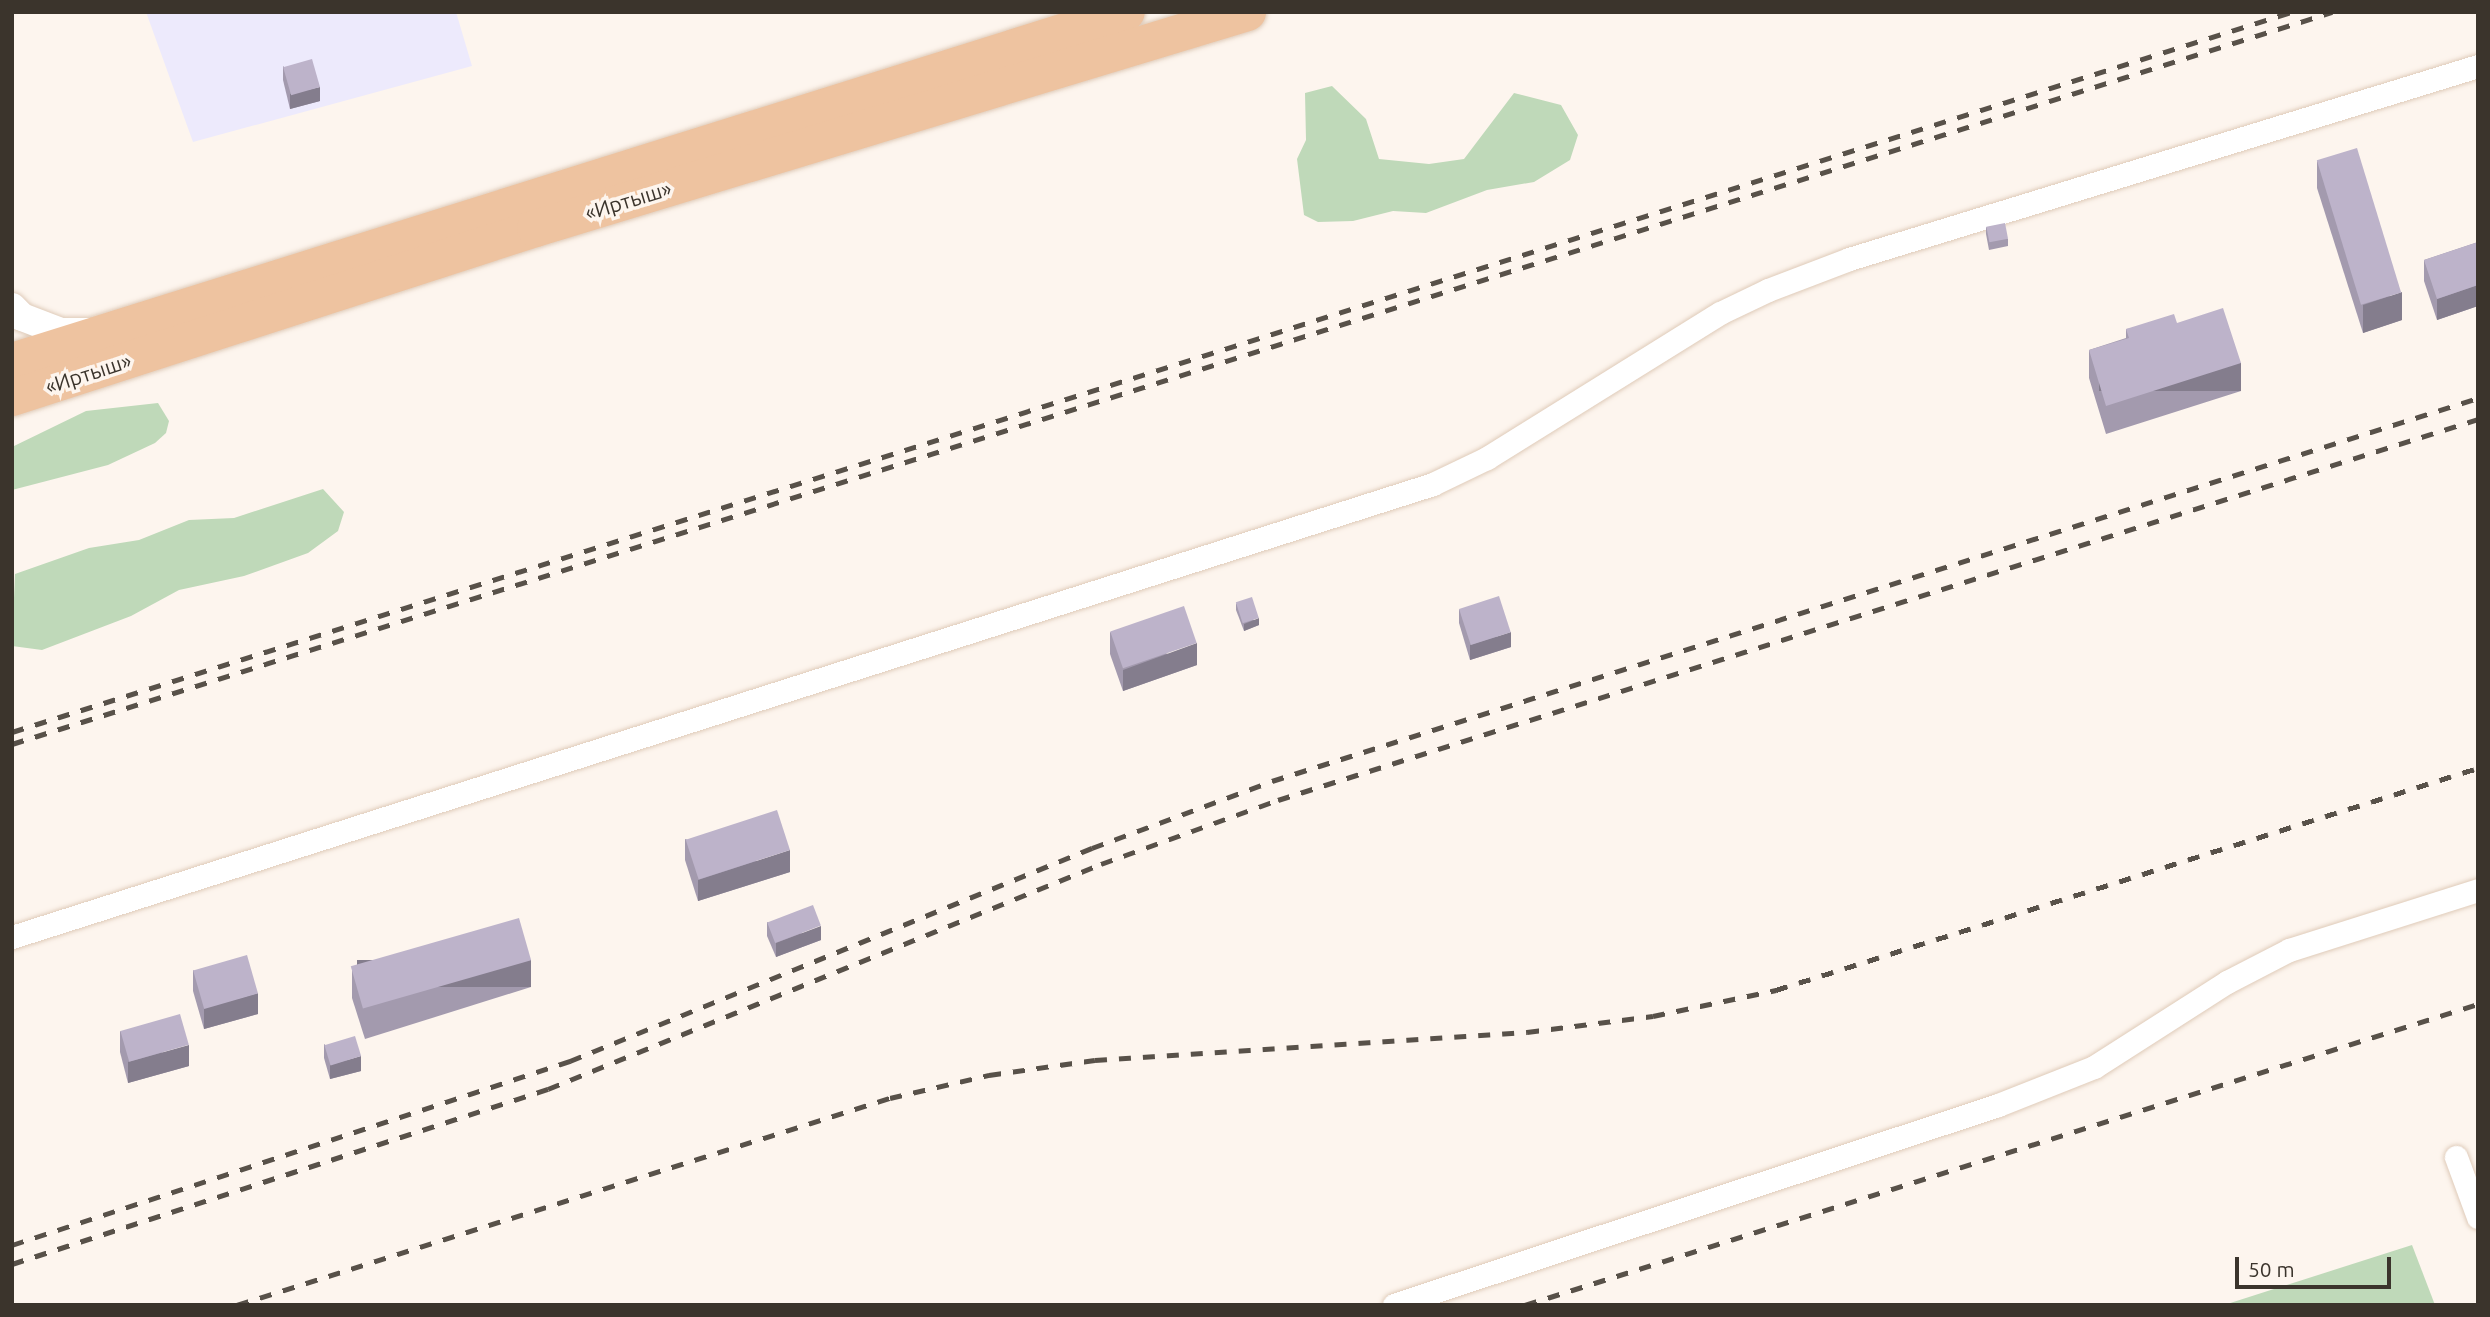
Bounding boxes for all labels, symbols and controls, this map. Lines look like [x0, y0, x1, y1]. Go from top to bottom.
street label: «Иртыш» [582, 175, 674, 225]
street label: «Иртыш» [42, 347, 134, 399]
scale bar [2238, 1244, 2394, 1288]
text: 50 m [2248, 1257, 2295, 1281]

